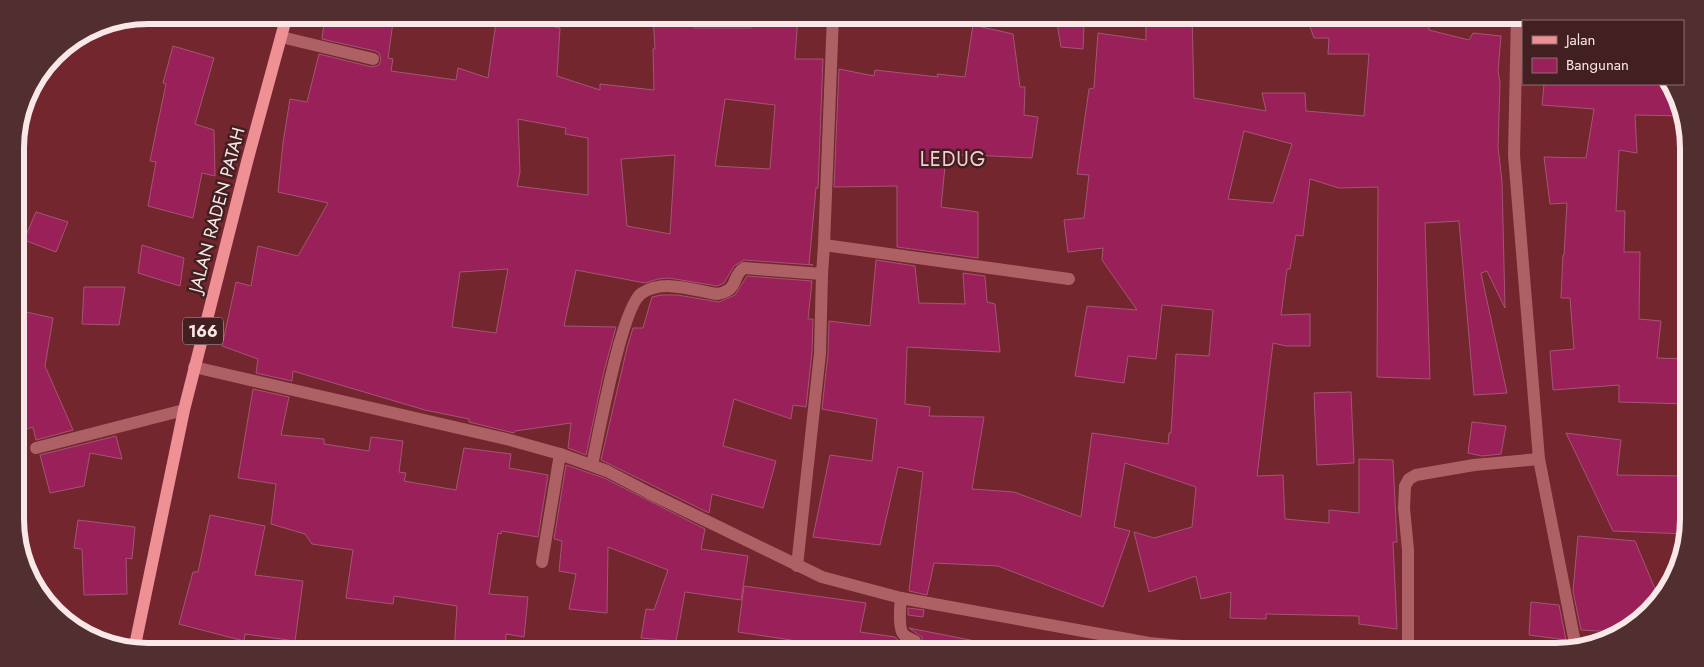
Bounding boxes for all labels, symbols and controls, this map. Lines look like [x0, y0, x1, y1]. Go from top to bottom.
legend [1522, 20, 1684, 85]
text: Jalan [1564, 29, 1595, 51]
text: Bangunan [1566, 54, 1629, 76]
street label: JALAN RADEN PATAH [182, 124, 252, 297]
district label: LEDUG [920, 145, 986, 174]
road number: 166 [183, 318, 223, 344]

